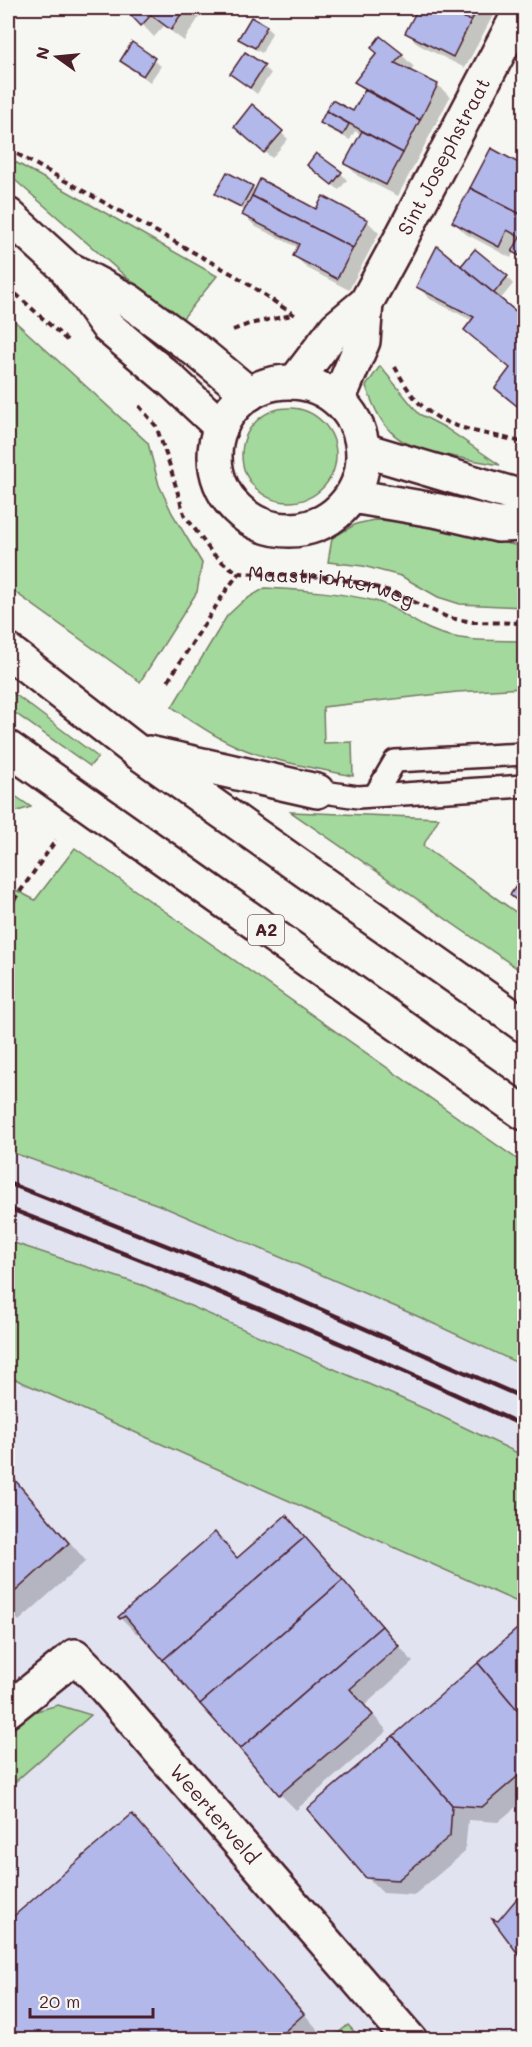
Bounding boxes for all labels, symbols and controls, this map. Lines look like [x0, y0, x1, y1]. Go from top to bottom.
north arrow [27, 27, 87, 87]
text: N [30, 44, 54, 62]
street label: Sint Josephstraat [391, 73, 495, 239]
street label: Maastrichterweg [247, 559, 419, 613]
road number: A2 [248, 915, 284, 945]
street label: Weerterveld [165, 1758, 266, 1869]
scale bar [30, 1981, 153, 2019]
text: 20 m [39, 1989, 80, 2013]

